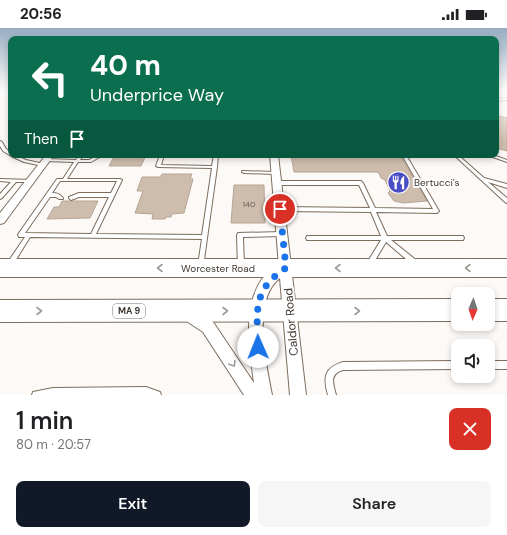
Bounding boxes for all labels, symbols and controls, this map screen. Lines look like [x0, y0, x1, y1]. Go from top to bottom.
text: 20:56 [20, 4, 62, 24]
text: 40 m [90, 47, 161, 84]
icon: left [24, 52, 76, 104]
text: Underprice Way [90, 83, 224, 107]
icon: arrive [66, 128, 88, 150]
text: Then [24, 129, 58, 149]
restaurant icon: Bertucci's [386, 169, 412, 195]
place label: Bertucci's [414, 176, 460, 189]
pin [263, 192, 297, 226]
icon: arrive [269, 198, 291, 220]
house number: 140 [243, 199, 256, 209]
street label: Worcester Road [181, 262, 255, 275]
one-way arrow [157, 264, 163, 272]
one-way arrow [335, 264, 341, 272]
one-way arrow [465, 264, 471, 272]
street label: Caldor Road [280, 287, 302, 357]
north arrow [451, 287, 495, 331]
map controls [451, 287, 495, 383]
road number: MA 9 [113, 304, 145, 318]
one-way arrow [36, 307, 42, 315]
one-way arrow [222, 307, 228, 315]
one-way arrow [354, 307, 360, 315]
position arrow [237, 326, 279, 368]
button: sound [451, 339, 495, 383]
one-way arrow [229, 360, 236, 367]
text: 1 min [16, 405, 73, 436]
button: close [449, 408, 491, 450]
text: 80 m · 20:57 [16, 436, 91, 453]
button: Exit [16, 481, 250, 527]
button: Share [258, 481, 491, 527]

